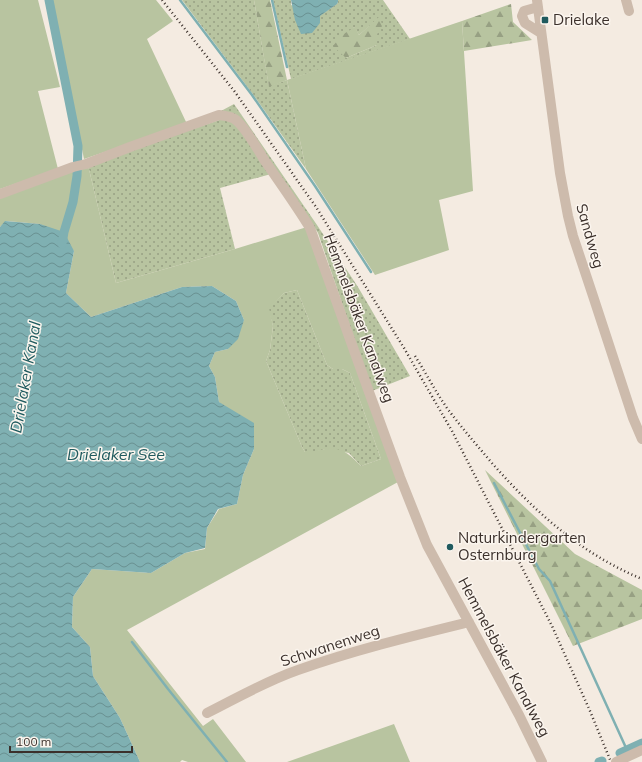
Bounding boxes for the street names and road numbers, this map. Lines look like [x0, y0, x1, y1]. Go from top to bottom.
street label: Sandweg [572, 201, 609, 270]
street label: Hemmelsbäker Kanalweg [320, 231, 399, 405]
street label: Hemmelsbäker Kanalweg [454, 574, 555, 740]
street label: Schwanenweg [278, 621, 382, 671]

